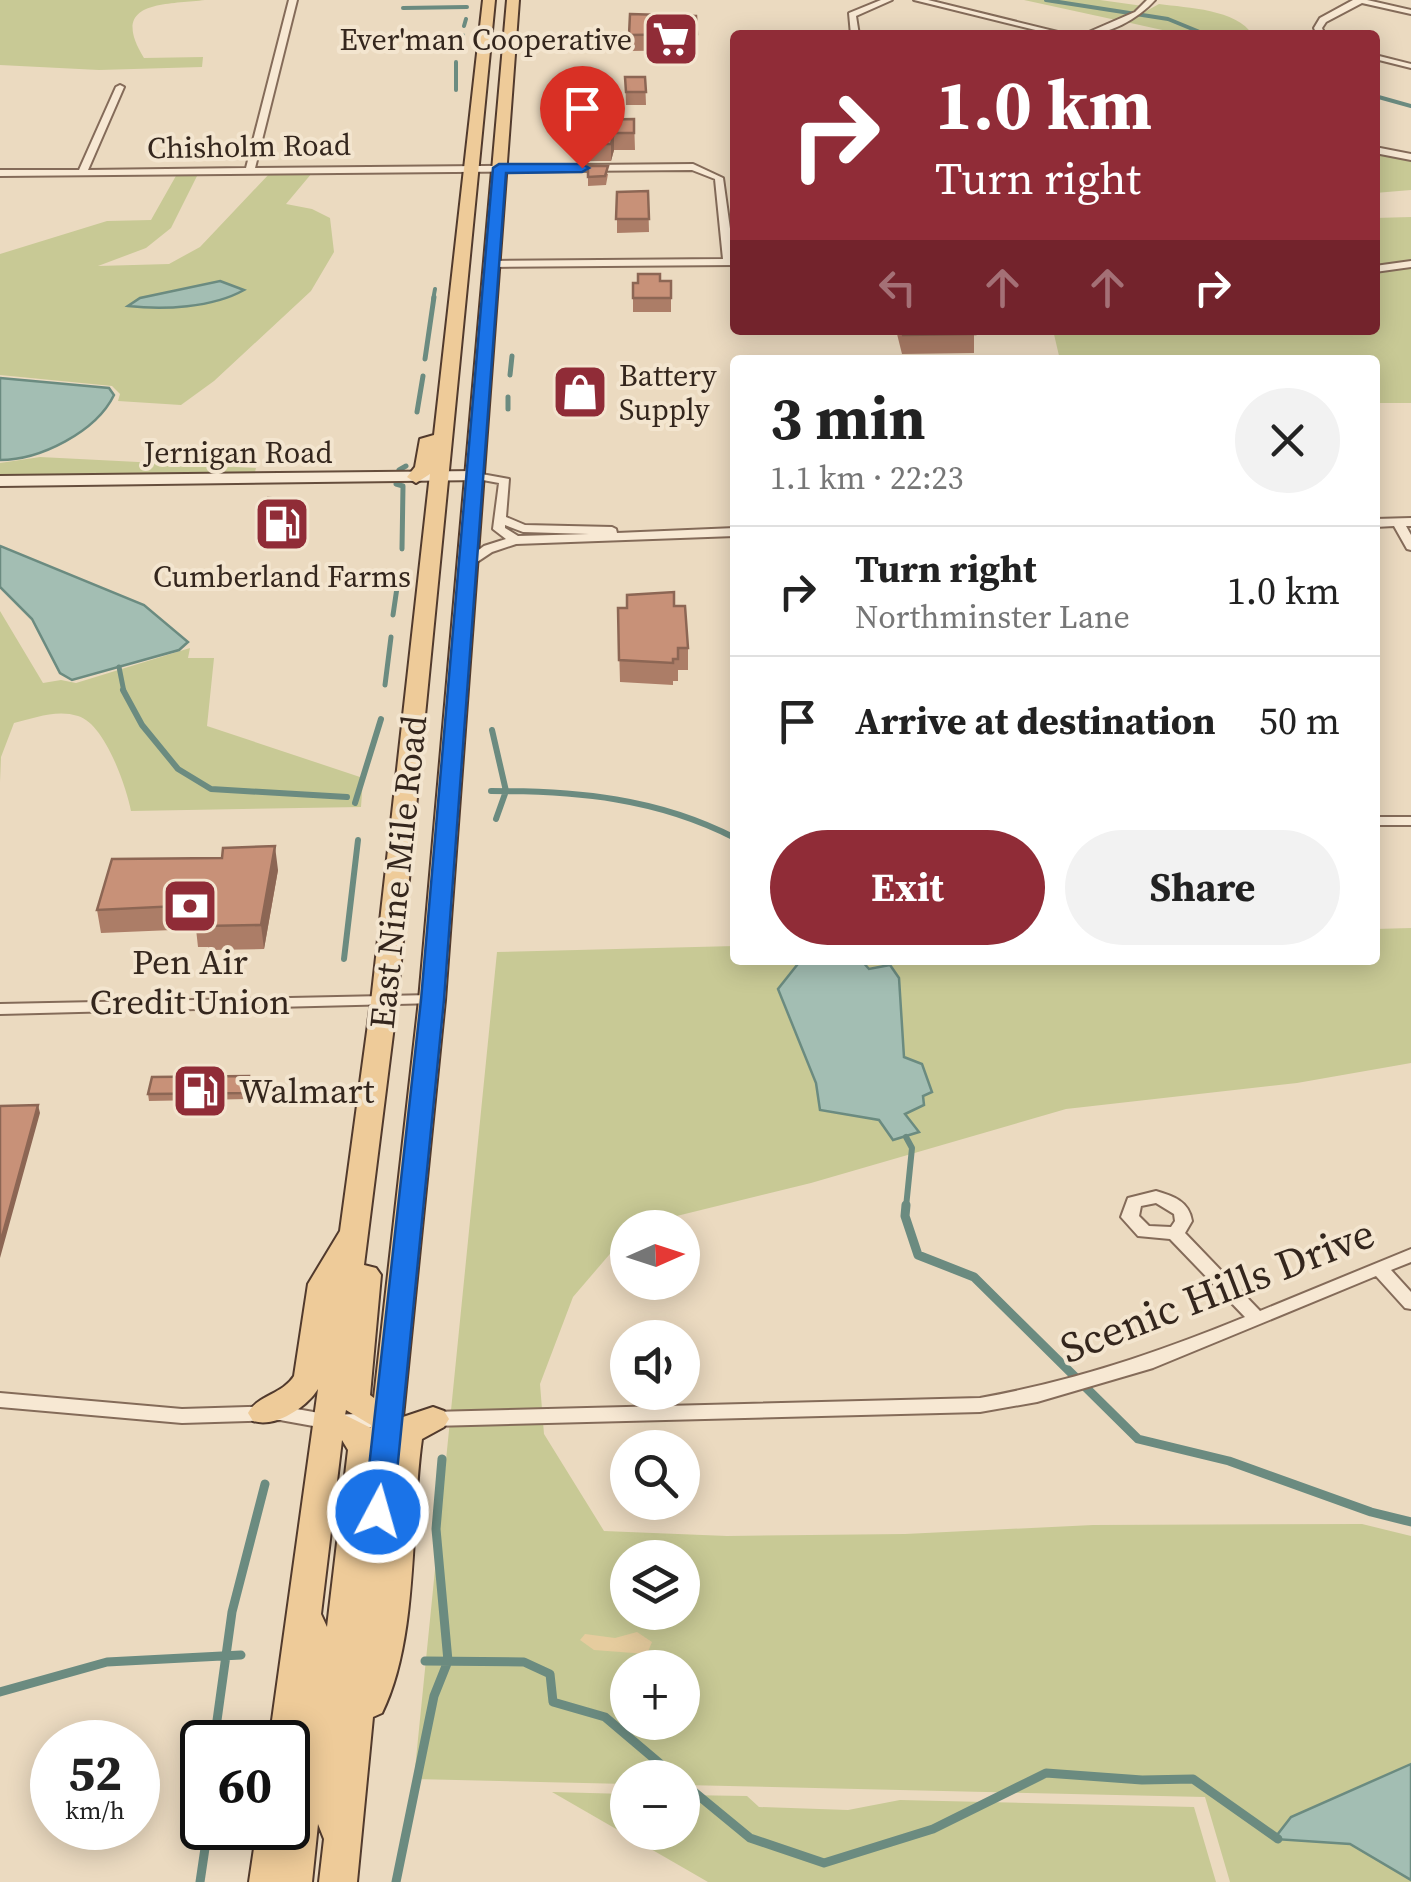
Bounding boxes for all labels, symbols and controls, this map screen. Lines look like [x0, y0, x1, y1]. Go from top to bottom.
supermarket icon: Ever'man Cooperative [641, 9, 701, 69]
place label: Ever'man Cooperative [339, 19, 632, 60]
text: 1.0 km [935, 56, 1152, 152]
pin [540, 66, 625, 169]
icon: right [770, 70, 900, 200]
icon: arrive [555, 81, 610, 136]
street label: Chisholm Road [147, 124, 351, 168]
text: Turn right [935, 147, 1141, 209]
icon: left [870, 260, 925, 315]
icon: ahead [975, 260, 1030, 315]
icon: ahead [1080, 260, 1135, 315]
icon: right [1185, 260, 1240, 315]
place label: Battery Supply [619, 355, 717, 430]
shop icon: Battery Supply [550, 362, 610, 422]
text: 3 min [770, 377, 926, 459]
button: close [1235, 388, 1340, 493]
street label: Jernigan Road [143, 432, 332, 473]
text: 1.1 km · 22:23 [770, 456, 964, 500]
fuel station icon: Cumberland Farms [252, 494, 312, 554]
text: Turn right [855, 543, 1037, 595]
place label: Cumberland Farms [153, 556, 411, 597]
icon: right [770, 564, 825, 619]
text: 1.0 km [1227, 565, 1340, 617]
text: Northminster Lane [855, 595, 1130, 639]
icon: arrive [770, 694, 825, 749]
text: Arrive at destination [855, 695, 1216, 747]
text: 50 m [1259, 695, 1340, 747]
street label: East Nine Mile Road [358, 713, 438, 1031]
button: Exit [770, 830, 1045, 945]
button: Share [1065, 830, 1340, 945]
bank icon: Pen Air Credit Union [160, 876, 220, 936]
place label: Pen Air Credit Union [90, 938, 290, 1026]
fuel station icon: Walmart [170, 1061, 230, 1121]
place label: Walmart [239, 1067, 375, 1115]
street label: Scenic Hills Drive [1052, 1204, 1382, 1376]
north arrow [610, 1210, 700, 1300]
map controls [610, 1210, 700, 1850]
button: sound [610, 1320, 700, 1410]
button: search [610, 1430, 700, 1520]
position arrow [326, 1460, 430, 1564]
button: layers [610, 1540, 700, 1630]
button: + [610, 1650, 700, 1740]
speed limit sign: 60 [180, 1720, 310, 1850]
text: 52 [68, 1738, 122, 1807]
button: − [610, 1760, 700, 1850]
text: km/h [65, 1793, 125, 1827]

